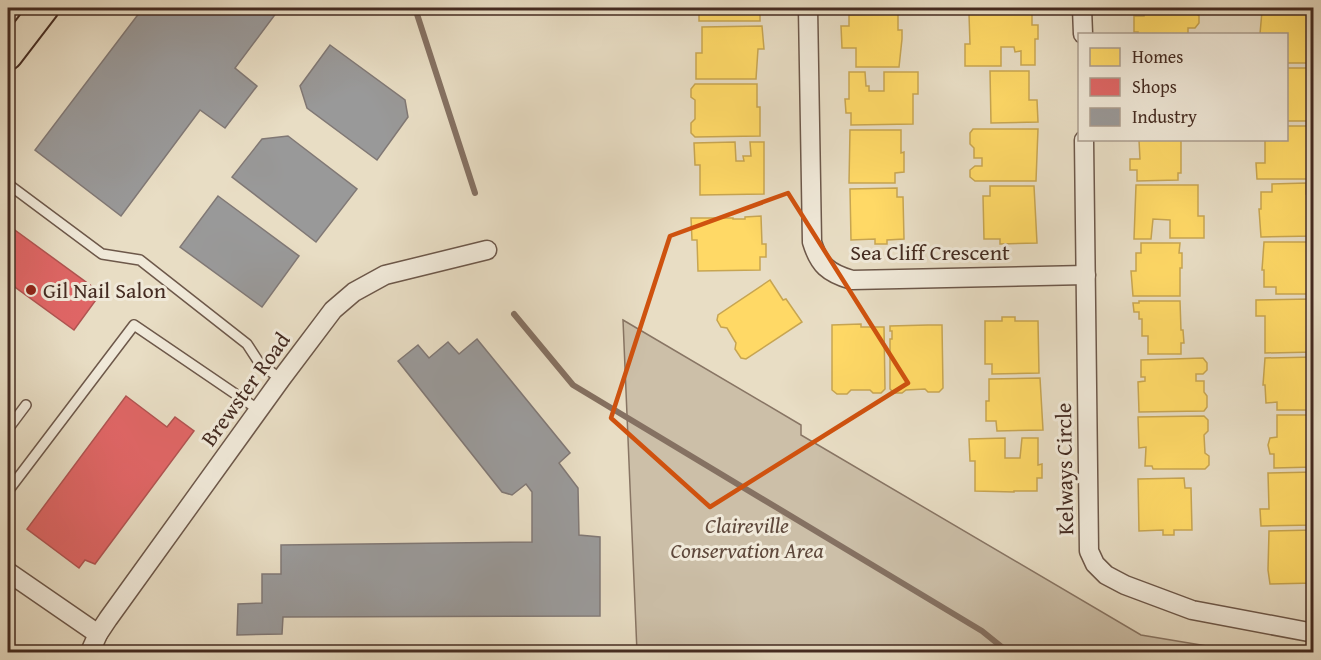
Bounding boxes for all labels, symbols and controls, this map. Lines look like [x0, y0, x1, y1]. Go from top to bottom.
legend [1078, 33, 1288, 141]
text: Homes [1132, 43, 1183, 70]
text: Shops [1132, 73, 1177, 100]
text: Industry [1132, 103, 1197, 130]
street label: Sea Cliff Crescent [850, 236, 1010, 268]
place label: Gil Nail Salon [43, 274, 167, 306]
marker: Gil Nail Salon [24, 283, 38, 297]
street label: Brewster Road [193, 325, 297, 453]
street label: Kelways Circle [1047, 402, 1081, 536]
park label: Claireville Conservation Area [670, 509, 824, 566]

